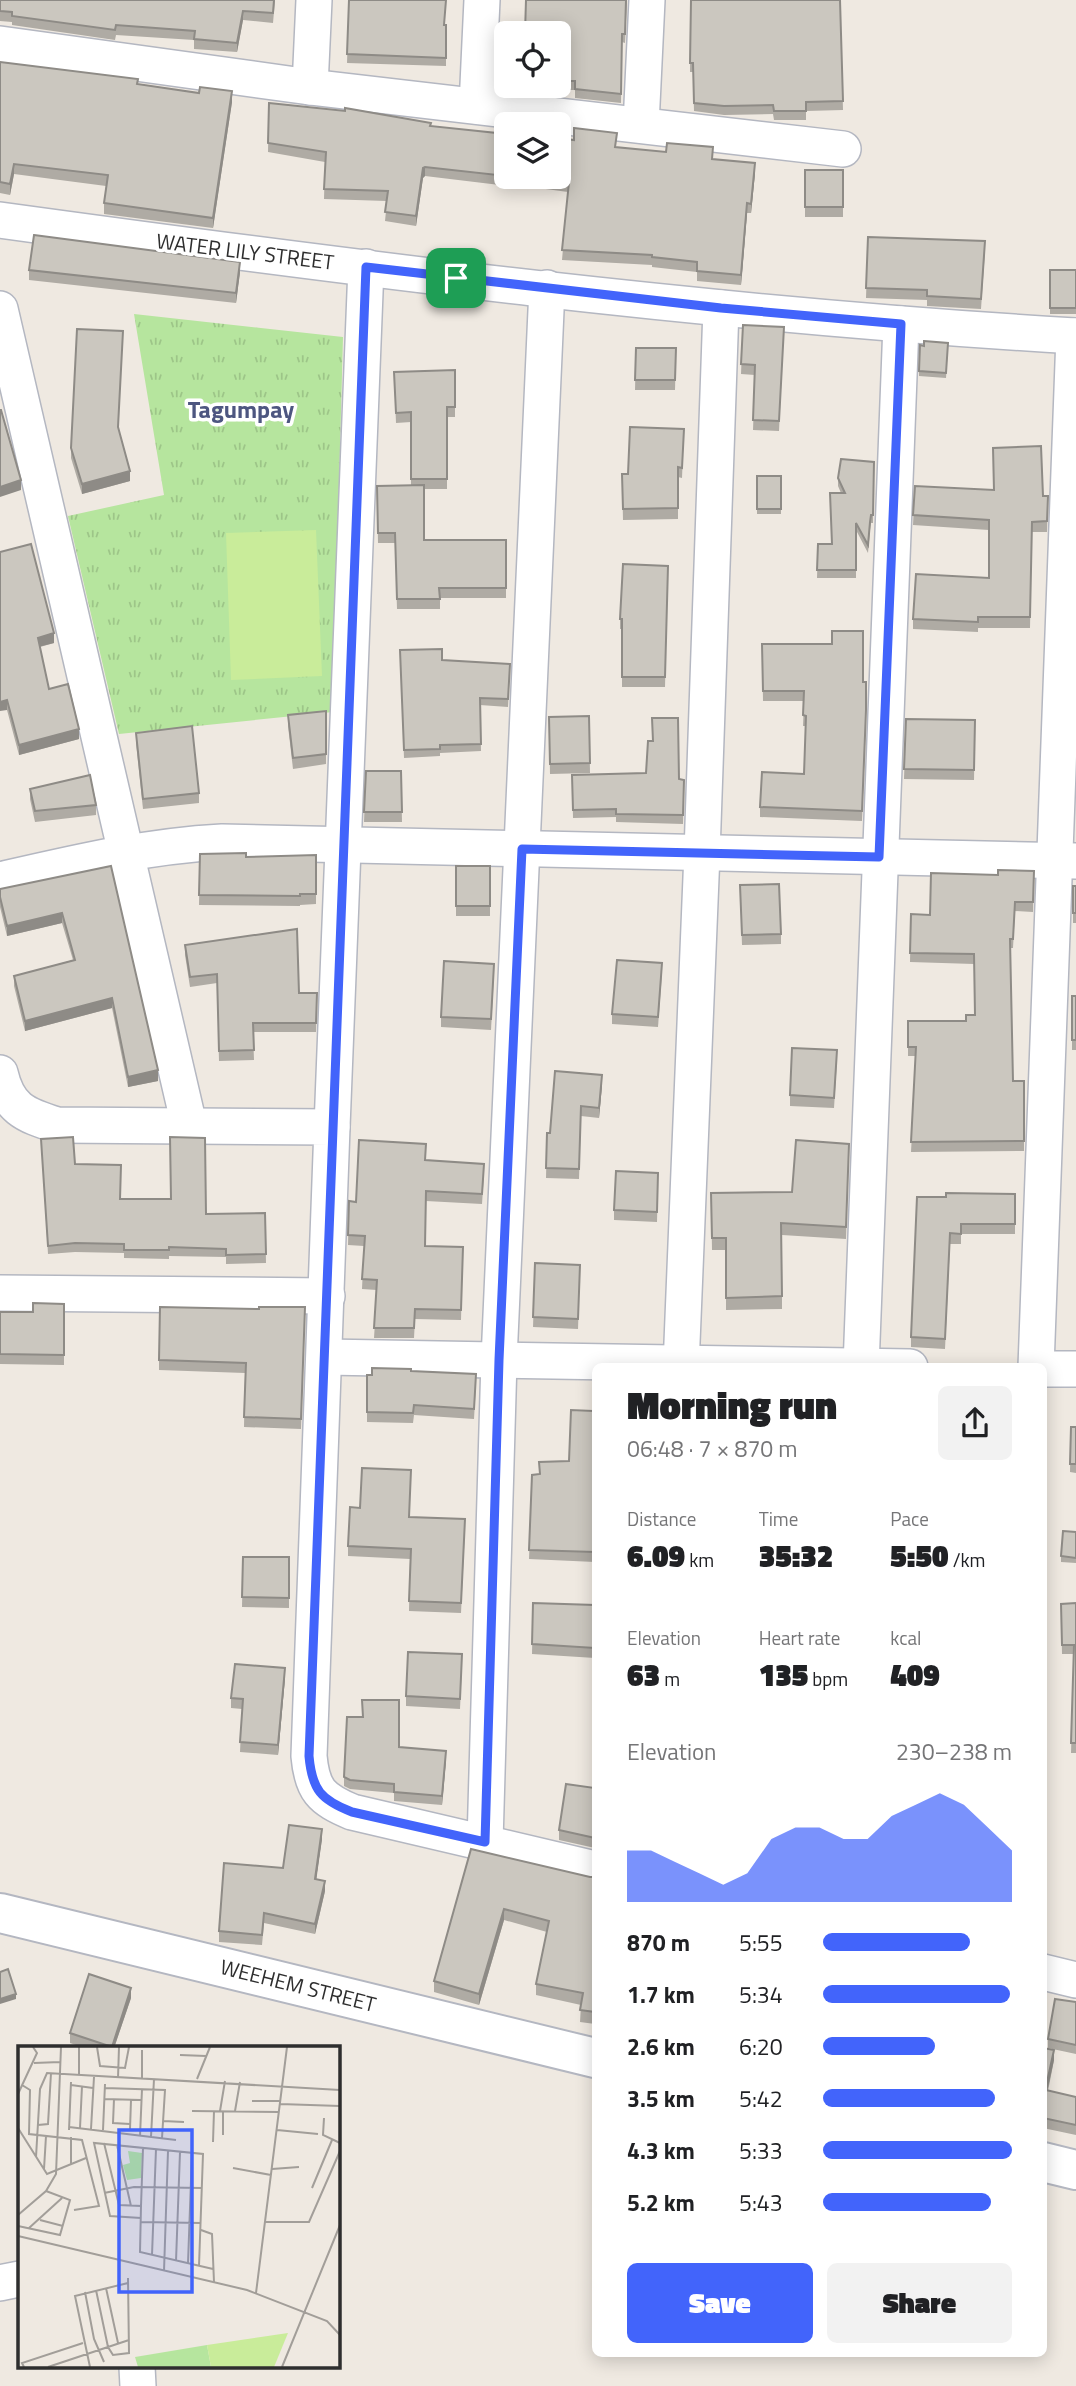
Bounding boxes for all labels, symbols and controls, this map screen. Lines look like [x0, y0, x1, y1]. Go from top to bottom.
map controls [494, 21, 571, 189]
button: locate [494, 21, 571, 98]
button: layers [494, 112, 571, 189]
street label: WATER LILY STREET [154, 224, 336, 278]
pin [426, 248, 486, 308]
icon: arrive [437, 259, 475, 297]
district label: Tagumpay [188, 391, 294, 427]
text: Morning run [627, 1376, 837, 1434]
button: share [938, 1386, 1012, 1460]
text: 06:48 · 7 × 870 m [627, 1431, 797, 1466]
text: Distance [627, 1504, 696, 1533]
text: Time [759, 1504, 798, 1533]
text: Pace [890, 1504, 929, 1533]
text: 6.09 [627, 1533, 685, 1579]
text: 35:32 [759, 1533, 833, 1579]
text: 5:50 [890, 1533, 948, 1579]
text: km [685, 1545, 714, 1574]
text: /km [948, 1545, 985, 1574]
text: Elevation [627, 1623, 701, 1652]
text: Heart rate [759, 1623, 840, 1652]
text: kcal [890, 1623, 921, 1652]
text: 63 [627, 1652, 660, 1698]
text: 135 [759, 1652, 808, 1698]
text: 409 [890, 1652, 940, 1698]
text: m [660, 1664, 680, 1693]
text: bpm [808, 1664, 848, 1693]
text: Elevation [627, 1734, 716, 1769]
text: 230–238 m [896, 1734, 1012, 1769]
text: 870 m [627, 1925, 690, 1960]
text: 5:55 [739, 1925, 783, 1960]
street label: WEEHEM STREET [217, 1950, 380, 2020]
text: 1.7 km [627, 1977, 695, 2012]
text: 5:34 [739, 1977, 783, 2012]
text: 2.6 km [627, 2029, 695, 2064]
text: 6:20 [739, 2029, 783, 2064]
inset map [18, 2046, 340, 2368]
text: 3.5 km [627, 2081, 695, 2116]
text: 5:42 [739, 2081, 783, 2116]
text: 4.3 km [627, 2133, 695, 2168]
text: 5:33 [739, 2133, 783, 2168]
text: 5.2 km [627, 2185, 695, 2220]
text: 5:43 [739, 2185, 783, 2220]
button: Save [627, 2263, 813, 2343]
button: Share [827, 2263, 1012, 2343]

